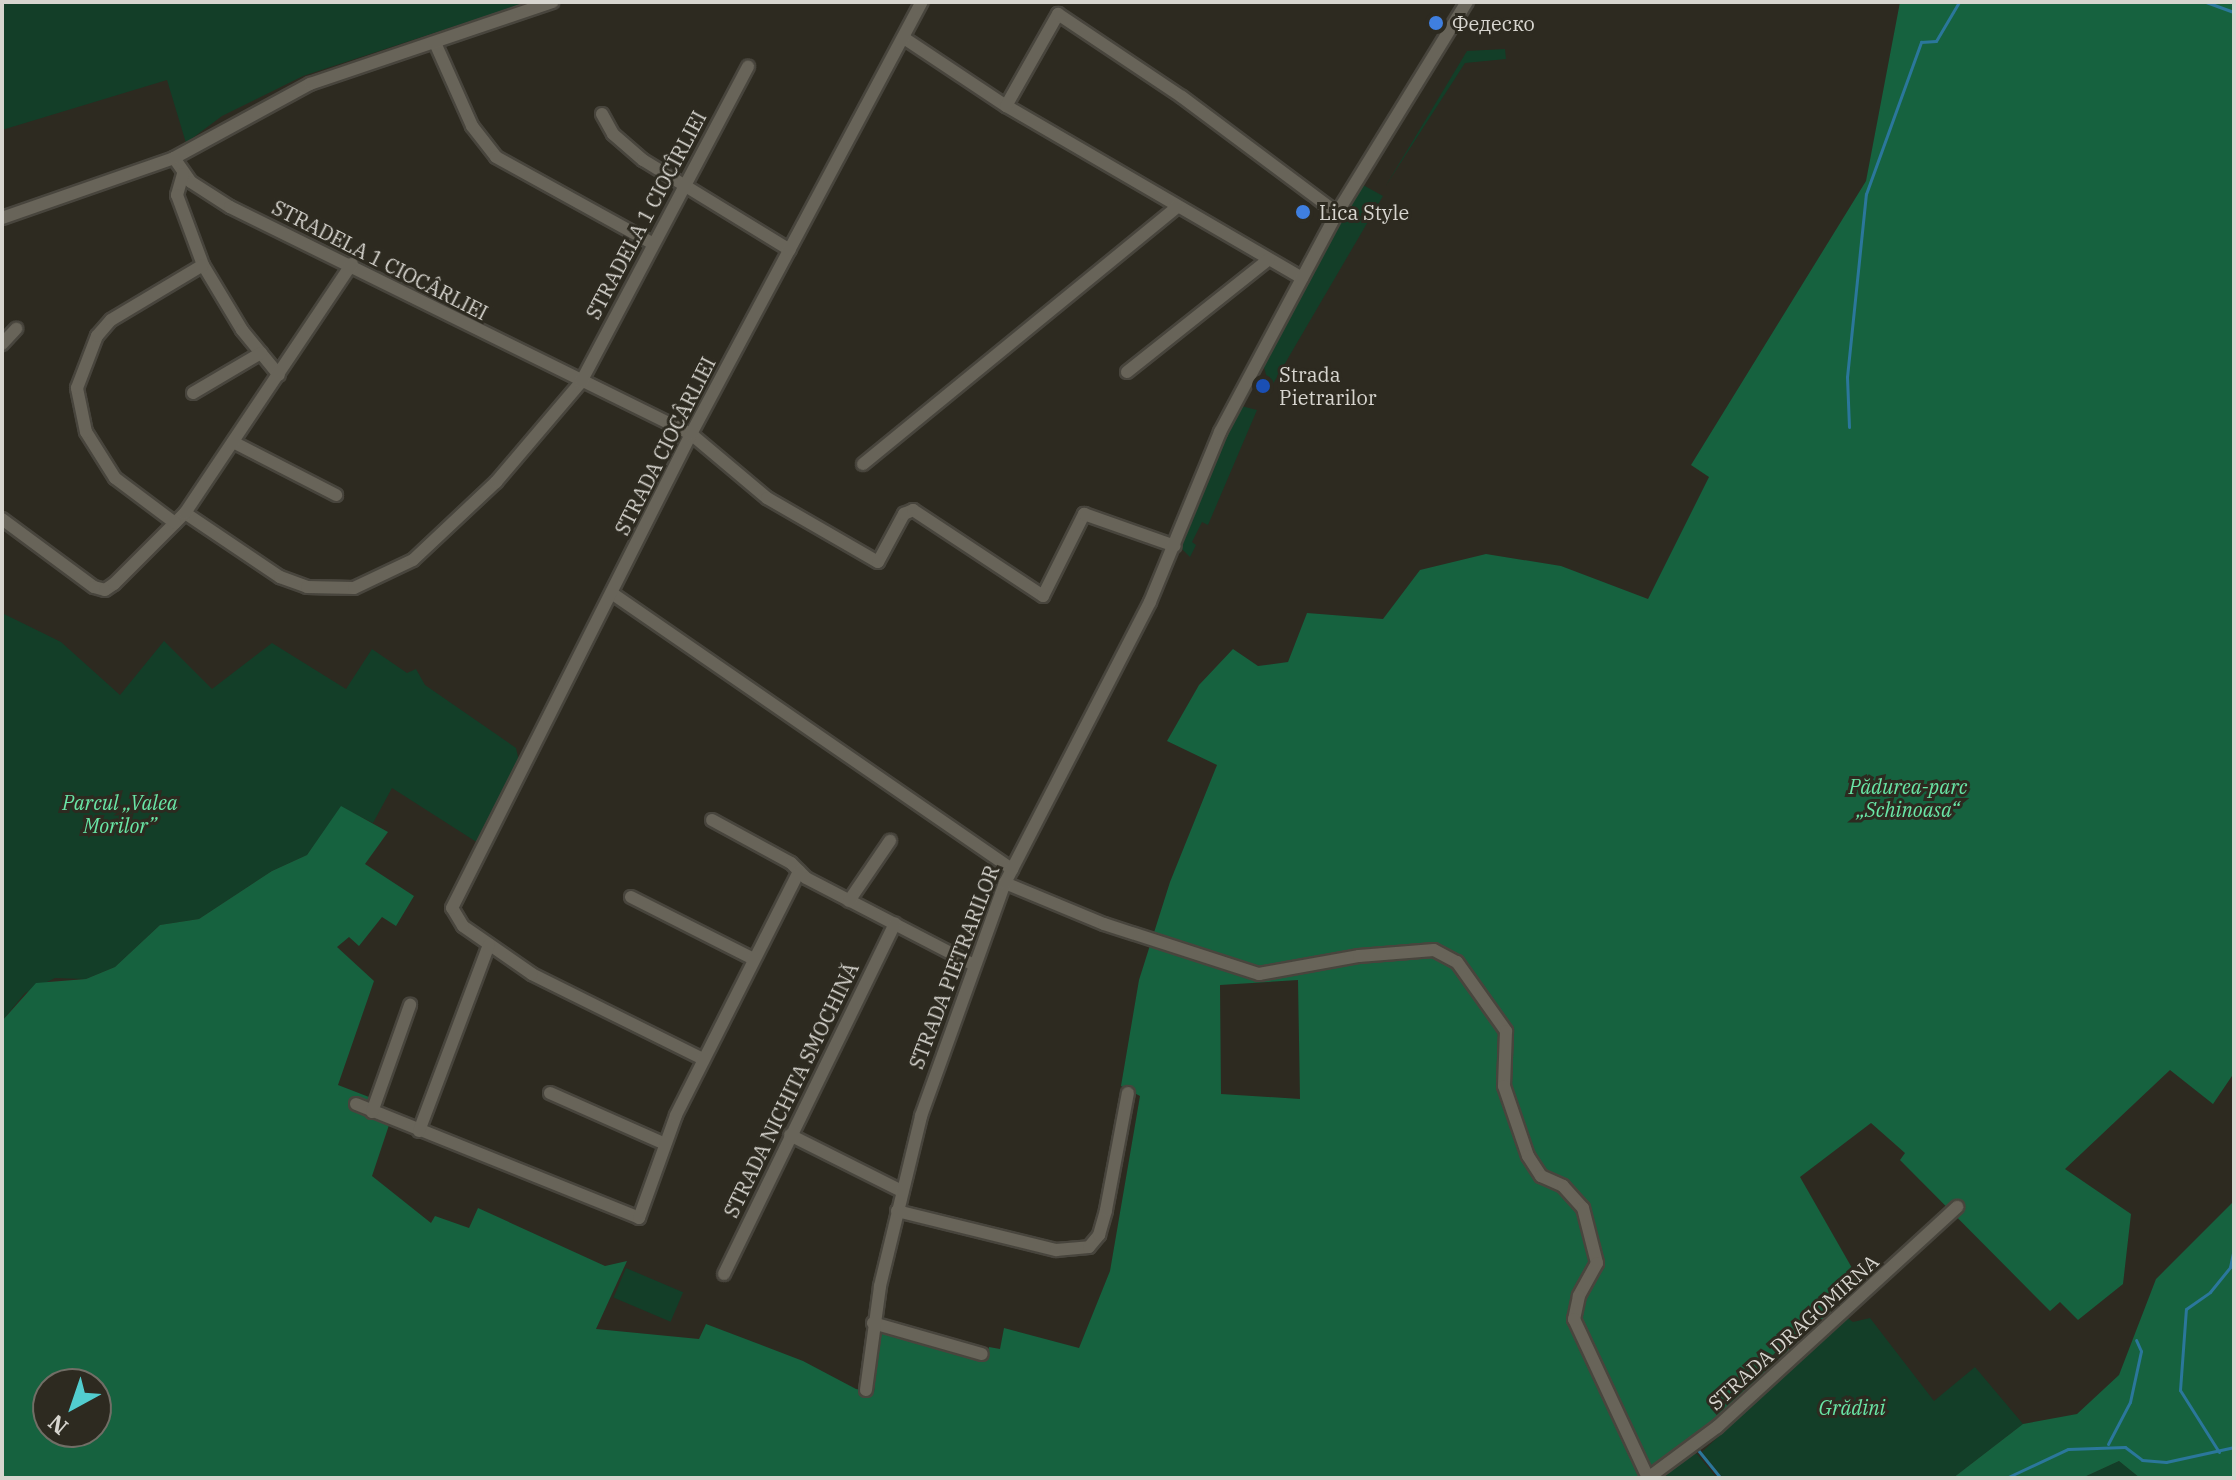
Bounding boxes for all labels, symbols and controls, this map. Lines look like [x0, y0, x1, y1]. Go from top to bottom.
place label: Федеско [1452, 11, 1535, 35]
marker: Федеско [1427, 14, 1445, 32]
street label: STRADELA 1 CIOCÎRLIEI [581, 107, 711, 323]
street label: STRADELA 1 CIOCÂRLIEI [268, 195, 492, 325]
place label: Lica Style [1319, 200, 1409, 224]
marker: Lica Style [1294, 203, 1312, 221]
street label: STRADA CIOCÂRLIEI [610, 353, 720, 539]
place label: Strada Pietrarilor [1279, 362, 1377, 409]
marker: Strada Pietrarilor [1254, 377, 1272, 395]
park label: Pădurea-parc „Schinoasa“ [1849, 774, 1967, 821]
park label: Parcul „Valea Morilor” [62, 790, 178, 837]
street label: STRADA PIETRARILOR [904, 862, 1004, 1072]
street label: STRADA NICHITA SMOCHINĂ [719, 959, 863, 1221]
street label: STRADA DRAGOMIRNA [1703, 1249, 1883, 1415]
north arrow [32, 1368, 112, 1448]
park label: Grădini [1818, 1395, 1886, 1419]
text: N [42, 1409, 74, 1442]

